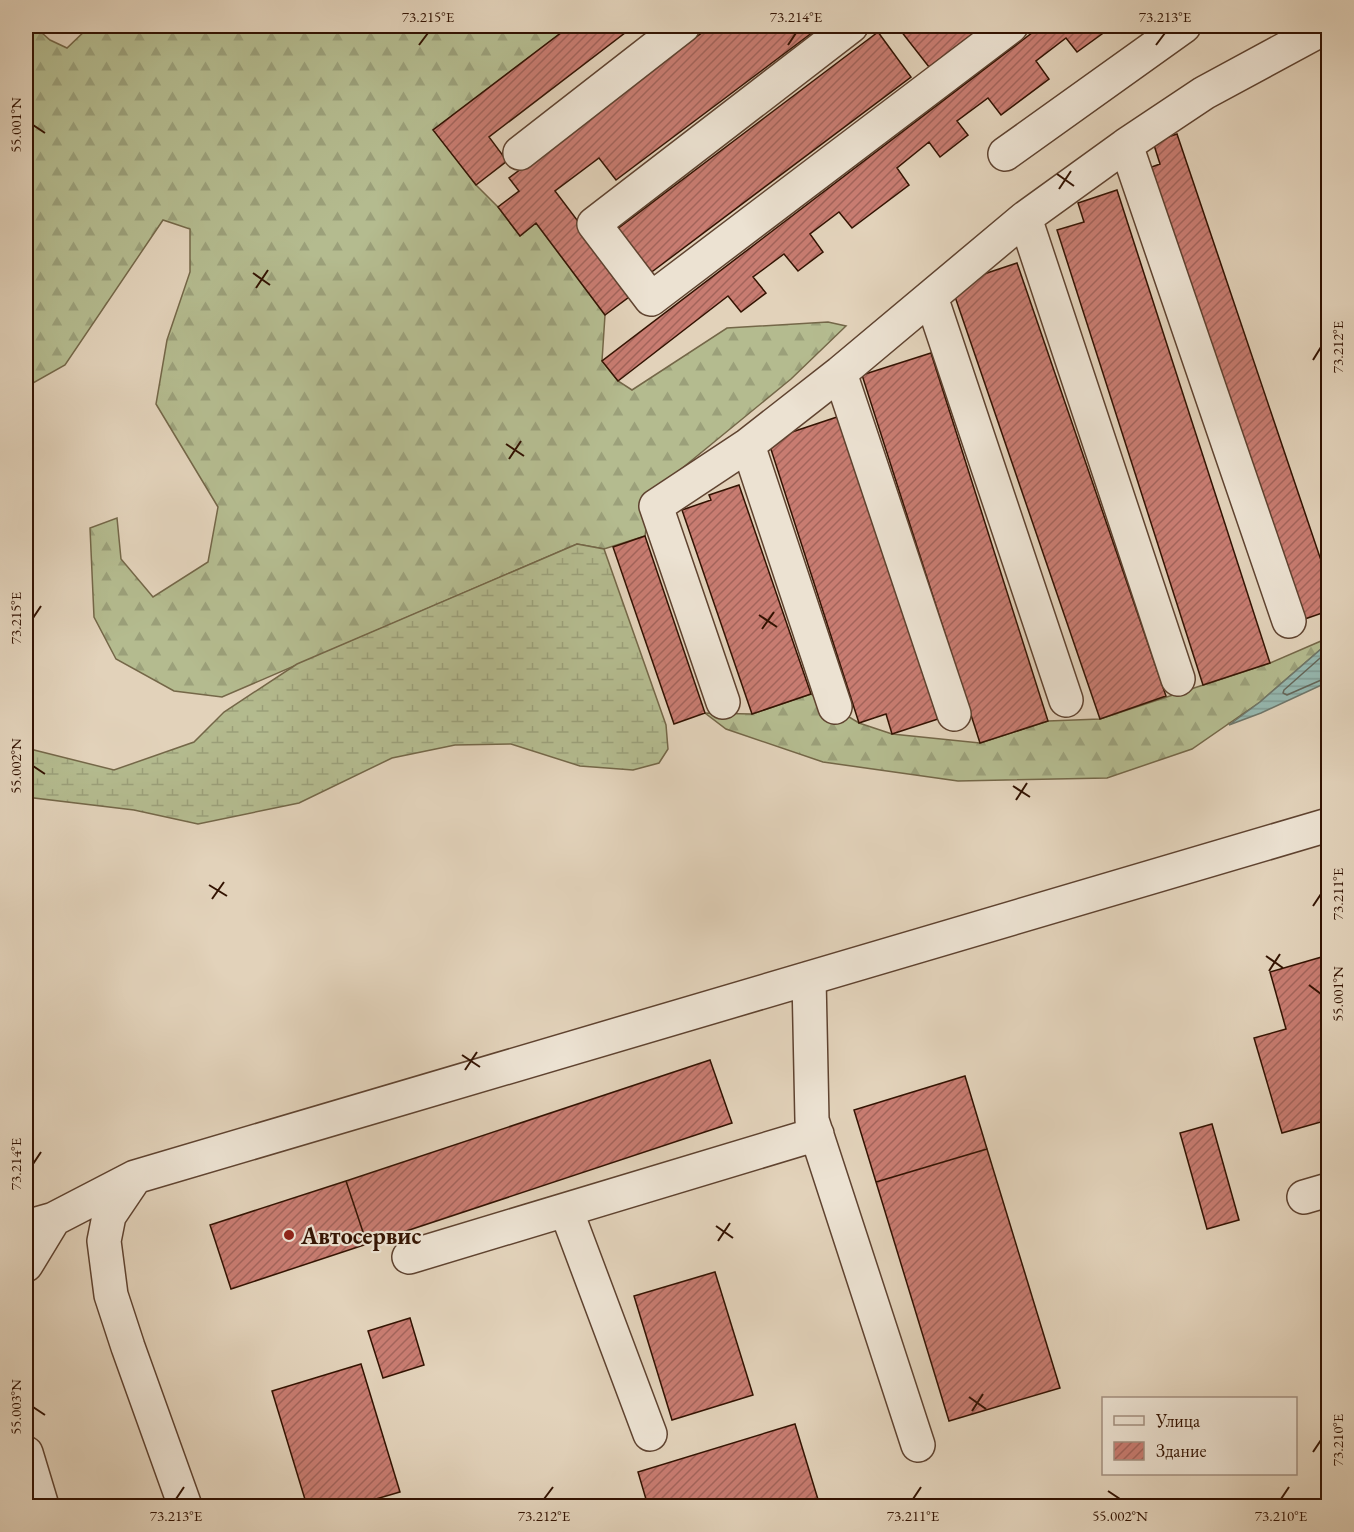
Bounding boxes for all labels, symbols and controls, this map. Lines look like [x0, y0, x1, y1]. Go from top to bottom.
text: 73.215°E [402, 7, 455, 26]
text: 73.214°E [770, 7, 823, 26]
text: 73.213°E [1139, 7, 1192, 26]
text: 55.001°N [6, 97, 25, 153]
text: 73.212°E [1328, 320, 1347, 373]
text: 73.215°E [6, 591, 25, 644]
text: 55.002°N [6, 738, 25, 794]
text: 73.211°E [1328, 867, 1347, 920]
text: 55.001°N [1328, 966, 1347, 1022]
text: 73.214°E [6, 1137, 25, 1190]
place label: Автосервис [300, 1220, 421, 1251]
marker: Автосервис [282, 1228, 296, 1242]
text: 55.003°N [6, 1379, 25, 1435]
legend [1102, 1397, 1297, 1475]
text: Улица [1155, 1409, 1201, 1432]
text: 73.210°E [1328, 1413, 1347, 1466]
text: Здание [1156, 1439, 1206, 1462]
text: 73.213°E [150, 1506, 203, 1525]
text: 73.212°E [518, 1506, 571, 1525]
text: 73.211°E [887, 1506, 940, 1525]
text: 55.002°N [1092, 1506, 1148, 1525]
text: 73.210°E [1255, 1506, 1308, 1525]

